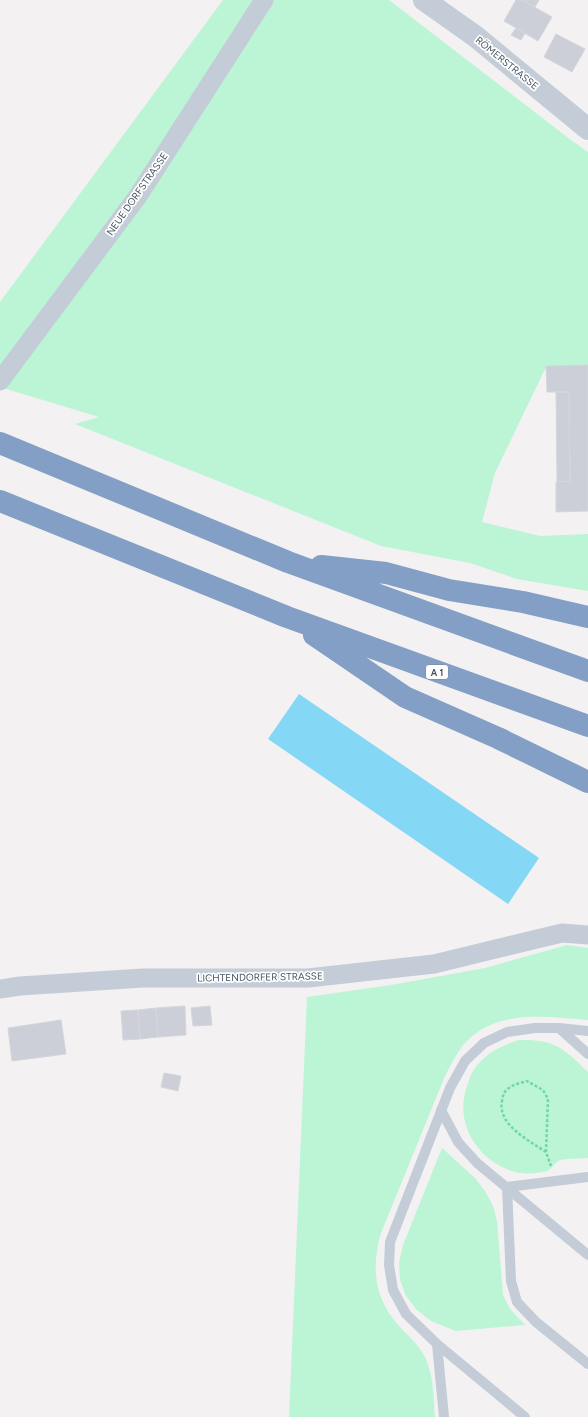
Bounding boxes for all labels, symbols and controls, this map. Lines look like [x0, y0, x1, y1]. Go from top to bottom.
street label: RÖMERSTRASSE [473, 34, 541, 93]
street label: NEUE DORFSTRASSE [103, 150, 171, 238]
road number: A 1 [426, 665, 448, 679]
street label: LICHTENDORFER STRASSE [197, 969, 323, 985]

